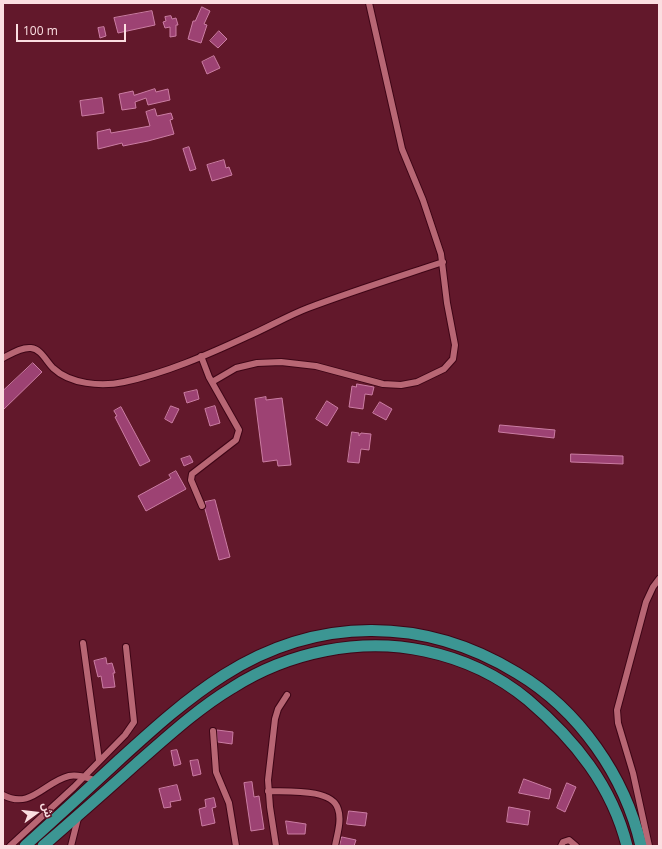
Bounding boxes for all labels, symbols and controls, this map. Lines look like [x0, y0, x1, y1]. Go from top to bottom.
scale bar [18, 16, 128, 42]
text: 100 m [23, 22, 58, 39]
north arrow [16, 793, 56, 833]
text: ش [39, 801, 57, 819]

